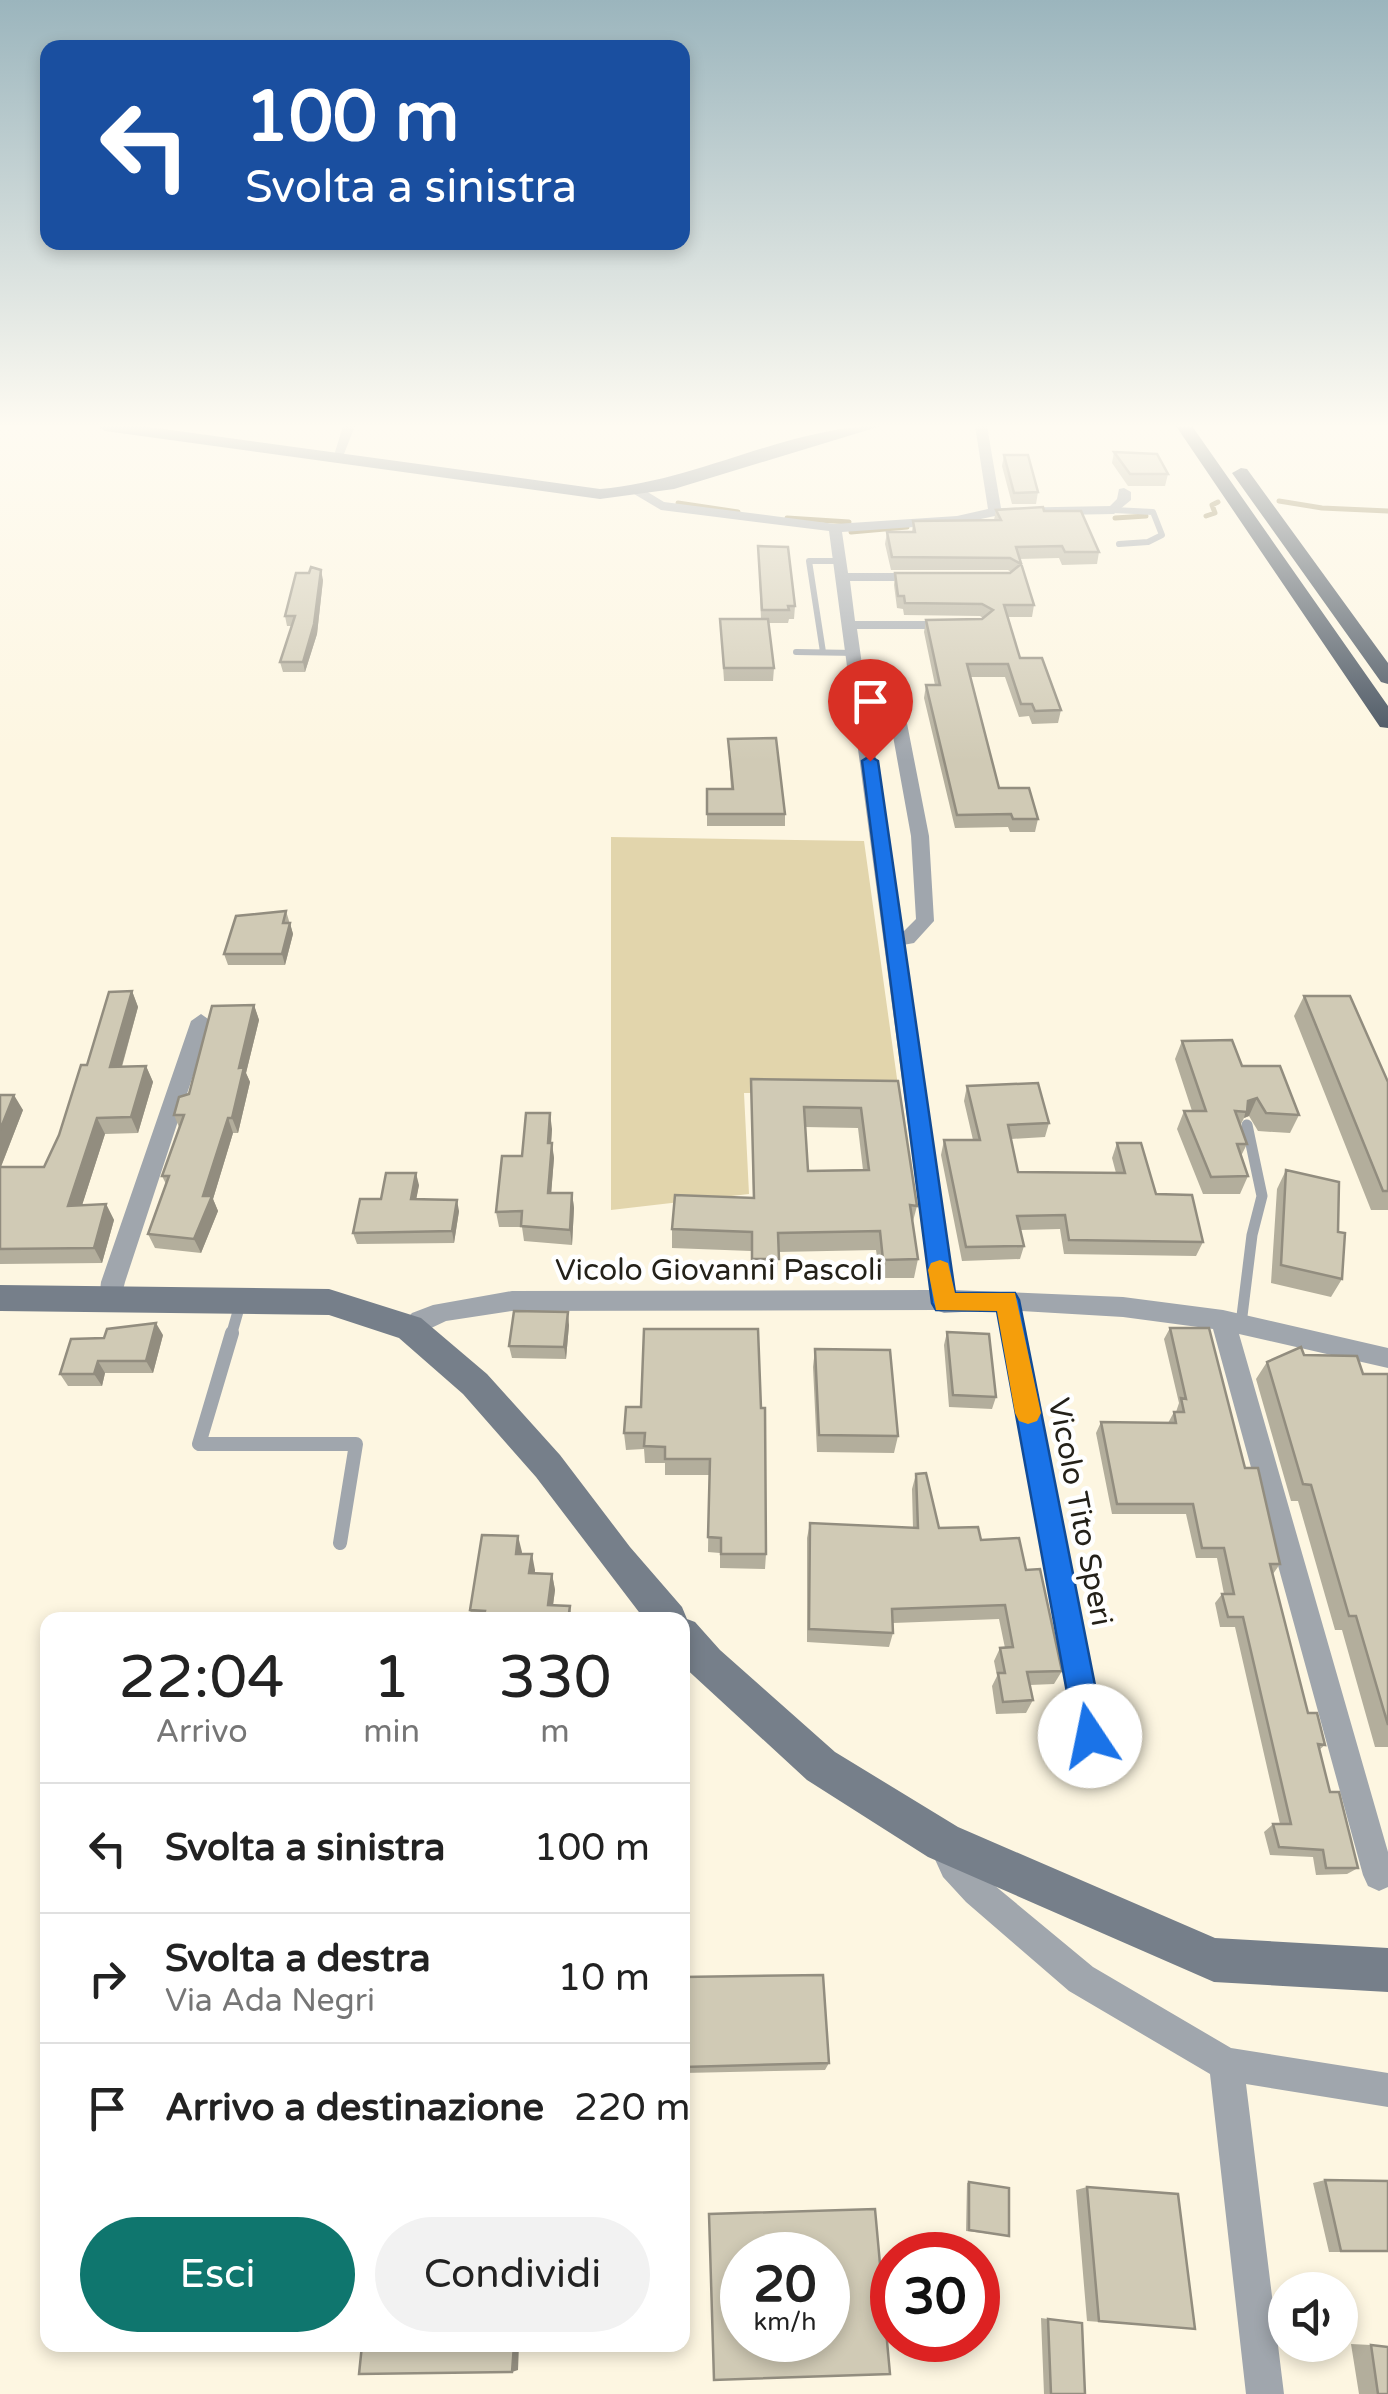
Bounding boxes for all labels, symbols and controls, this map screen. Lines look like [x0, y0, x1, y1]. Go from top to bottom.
text: 100 m [245, 76, 459, 160]
icon: left [80, 80, 210, 210]
text: Svolta a sinistra [245, 161, 577, 215]
pin [828, 659, 913, 762]
icon: arrive [843, 674, 898, 729]
street label: Vicolo Giovanni Pascoli [555, 1252, 883, 1289]
street label: Vicolo Tito Speri [1040, 1395, 1120, 1629]
text: 22:04 [118, 1642, 285, 1714]
text: 1 [373, 1642, 410, 1714]
text: 330 [498, 1642, 612, 1714]
position arrow [1038, 1684, 1142, 1788]
text: Arrivo [155, 1713, 248, 1751]
text: min [363, 1713, 420, 1751]
text: m [540, 1713, 570, 1751]
icon: left [80, 1821, 135, 1876]
text: Svolta a sinistra [165, 1825, 445, 1871]
text: 100 m [534, 1825, 650, 1871]
text: Svolta a destra [165, 1936, 431, 1982]
icon: right [80, 1951, 135, 2006]
text: 10 m [558, 1955, 650, 2001]
text: Via Ada Negri [165, 1982, 375, 2020]
icon: arrive [80, 2081, 135, 2136]
text: Arrivo a destinazione [165, 2085, 544, 2131]
text: 220 m [574, 2085, 690, 2131]
button: Esci [80, 2217, 355, 2332]
button: Condividi [375, 2217, 650, 2332]
speed limit sign: 30 [870, 2232, 1000, 2362]
text: 20 [754, 2255, 816, 2315]
map controls [1268, 2272, 1358, 2362]
button: sound [1268, 2272, 1358, 2362]
text: km/h [754, 2307, 816, 2337]

